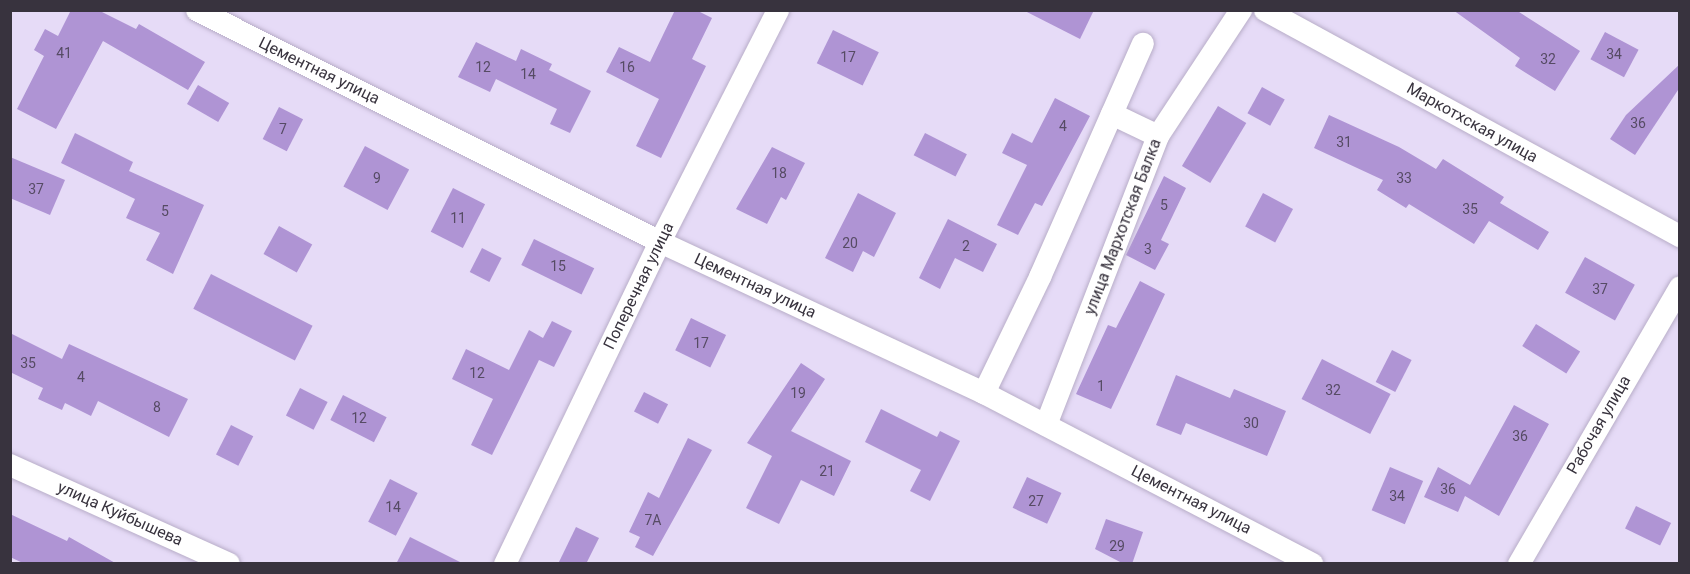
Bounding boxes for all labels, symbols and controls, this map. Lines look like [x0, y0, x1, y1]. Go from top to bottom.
street label: Цементная улица [255, 33, 383, 109]
house number: 41 [56, 45, 72, 61]
house number: 34 [1606, 46, 1622, 62]
house number: 17 [840, 49, 856, 65]
house number: 32 [1540, 51, 1556, 67]
house number: 12 [475, 59, 491, 75]
house number: 16 [619, 59, 635, 75]
house number: 14 [520, 66, 536, 82]
street label: Маркотхская улица [1403, 79, 1541, 167]
house number: 36 [1630, 115, 1646, 131]
house number: 4 [1059, 118, 1067, 134]
house number: 7 [279, 121, 287, 137]
house number: 31 [1336, 134, 1352, 150]
street label: улица Мархотская Балка [1081, 136, 1165, 318]
house number: 18 [771, 165, 787, 181]
house number: 9 [373, 170, 381, 186]
house number: 33 [1396, 170, 1412, 186]
house number: 37 [28, 181, 44, 197]
house number: 5 [1160, 197, 1168, 213]
house number: 35 [1462, 201, 1478, 217]
house number: 5 [161, 203, 169, 219]
house number: 11 [450, 210, 466, 226]
street label: Поперечная улица [600, 219, 678, 353]
house number: 20 [842, 235, 858, 251]
house number: 2 [962, 238, 970, 254]
house number: 3 [1144, 241, 1152, 257]
street label: Цементная улица [691, 249, 819, 323]
house number: 15 [550, 258, 566, 274]
house number: 37 [1592, 281, 1608, 297]
house number: 17 [693, 335, 709, 351]
house number: 35 [20, 355, 36, 371]
house number: 12 [469, 365, 485, 381]
house number: 4 [77, 369, 85, 385]
street label: Рабочая улица [1563, 372, 1635, 478]
house number: 1 [1097, 378, 1105, 394]
house number: 32 [1325, 382, 1341, 398]
house number: 19 [790, 385, 806, 401]
house number: 8 [153, 399, 161, 415]
house number: 12 [351, 410, 367, 426]
house number: 30 [1243, 415, 1259, 431]
house number: 36 [1512, 428, 1528, 444]
street label: Цементная улица [1128, 461, 1254, 539]
house number: 21 [819, 463, 835, 479]
street label: улица Куйбышева [54, 478, 186, 550]
house number: 36 [1440, 481, 1456, 497]
house number: 34 [1389, 488, 1405, 504]
house number: 27 [1028, 493, 1044, 509]
house number: 14 [385, 499, 401, 515]
house number: 7А [644, 512, 662, 528]
house number: 29 [1109, 538, 1125, 554]

